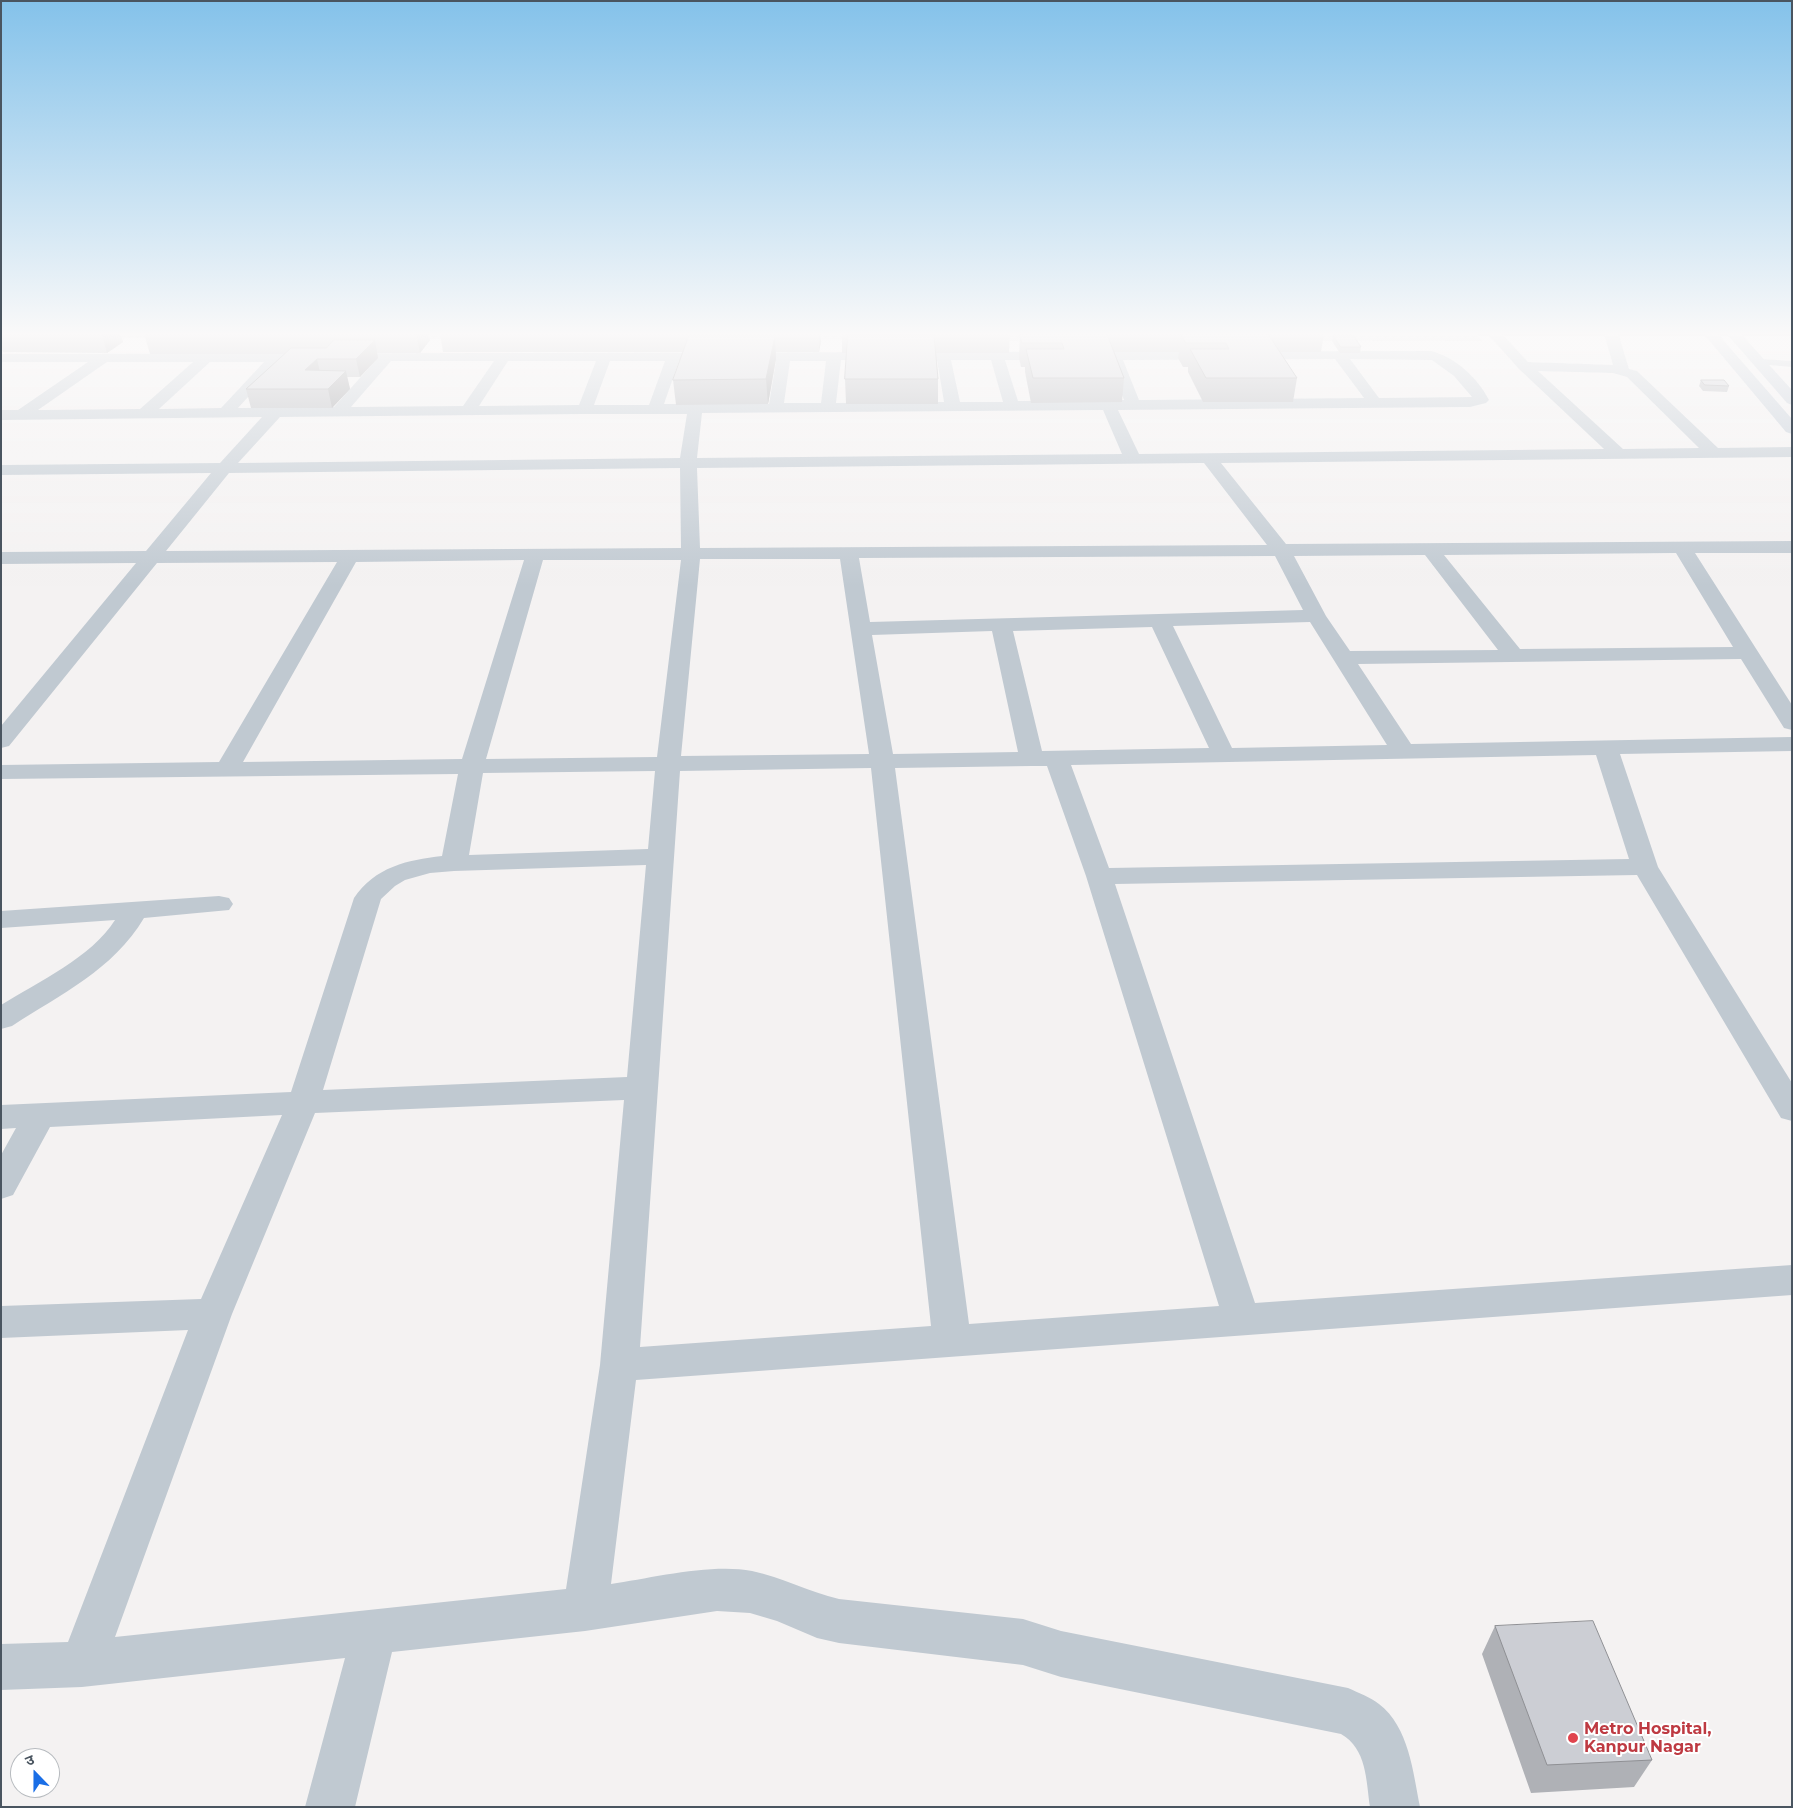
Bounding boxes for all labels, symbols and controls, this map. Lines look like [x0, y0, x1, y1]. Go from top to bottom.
place label: Metro Hospital, Kanpur Nagar [1584, 1719, 1711, 1757]
marker: Metro Hospital, Kanpur Nagar [1566, 1731, 1580, 1745]
north arrow [10, 1748, 60, 1798]
text: उ [23, 1750, 37, 1770]

